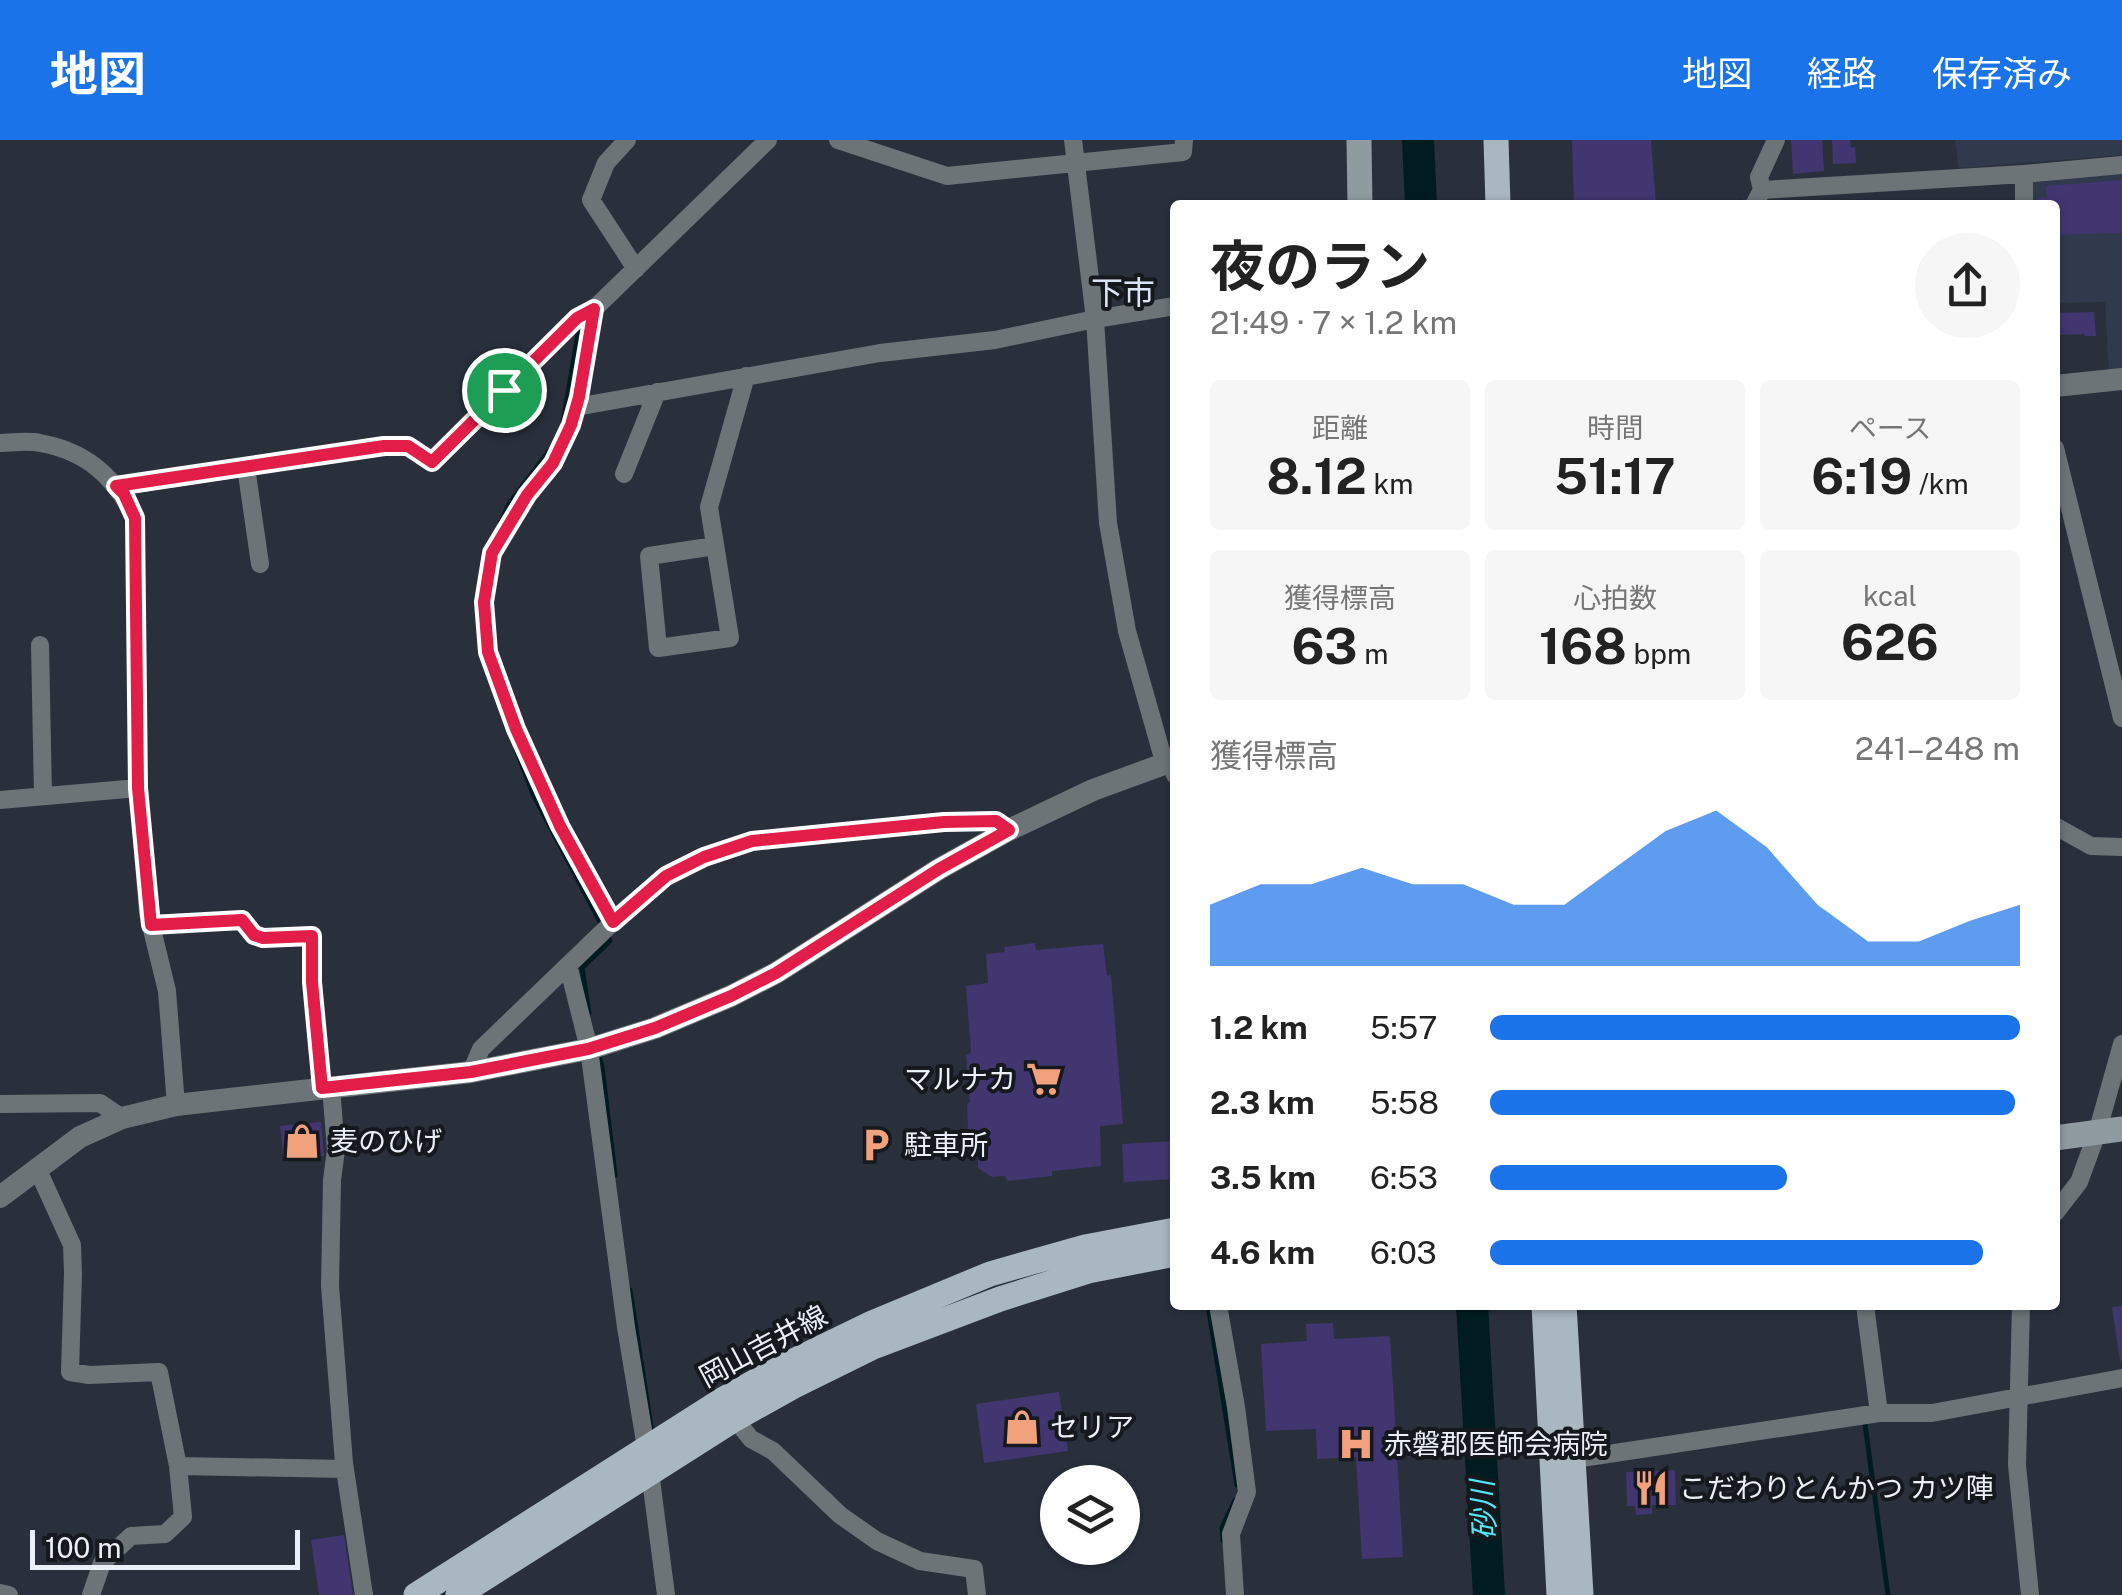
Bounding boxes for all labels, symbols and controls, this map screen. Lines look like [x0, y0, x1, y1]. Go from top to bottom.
text: 地図 [50, 45, 146, 102]
text: 地図 [1682, 53, 1752, 94]
text: 経路 [1807, 53, 1877, 94]
text: 保存済み [1932, 53, 2072, 94]
button: share [1915, 233, 2020, 338]
text: 夜のラン [1210, 234, 1430, 298]
district label: 下市 [1091, 274, 1155, 311]
text: 21:49 · 7 × 1.2 km [1210, 304, 1457, 341]
pin [462, 348, 547, 433]
icon: arrive [477, 363, 532, 418]
text: 距離 [1312, 411, 1368, 444]
text: 時間 [1587, 411, 1643, 444]
text: ペース [1849, 411, 1931, 444]
text: 8.12 [1267, 446, 1367, 505]
text: 51:17 [1554, 446, 1676, 505]
text: 6:19 [1811, 446, 1912, 505]
text: km [1367, 467, 1413, 500]
text: /km [1912, 467, 1969, 500]
text: kcal [1863, 579, 1917, 612]
text: 獲得標高 [1284, 581, 1396, 614]
text: 心拍数 [1573, 581, 1657, 614]
text: 626 [1841, 612, 1939, 671]
text: 63 [1291, 616, 1358, 675]
text: 168 [1539, 616, 1627, 675]
text: m [1358, 637, 1389, 670]
text: bpm [1627, 637, 1691, 670]
text: 241–248 m [1855, 730, 2020, 767]
text: 獲得標高 [1210, 737, 1338, 774]
text: 1.2 km [1210, 1009, 1308, 1046]
text: 5:57 [1370, 1009, 1437, 1046]
supermarket icon: マルナカ [1025, 1060, 1063, 1098]
place label: マルナカ [904, 1062, 1016, 1095]
text: 2.3 km [1210, 1084, 1315, 1121]
text: 5:58 [1370, 1084, 1439, 1121]
shop icon: 麦のひげ [283, 1122, 321, 1160]
place label: 麦のひげ [330, 1124, 442, 1157]
parking icon: 駐車所 [857, 1126, 895, 1164]
place label: 駐車所 [904, 1128, 988, 1161]
text: 3.5 km [1210, 1159, 1316, 1196]
text: 6:53 [1370, 1159, 1438, 1196]
text: 4.6 km [1210, 1234, 1315, 1271]
text: 6:03 [1370, 1234, 1437, 1271]
street label: 岡山吉井線 [693, 1298, 832, 1393]
shop icon: セリア [1003, 1408, 1041, 1446]
place label: セリア [1050, 1410, 1134, 1443]
hospital icon: 赤磐郡医師会病院 [1337, 1425, 1375, 1463]
place label: 赤磐郡医師会病院 [1384, 1427, 1608, 1460]
map controls [1040, 1465, 1140, 1565]
button: layers [1040, 1465, 1140, 1565]
restaurant icon: こだわりとんかつ カツ陣 [1632, 1469, 1670, 1507]
place label: こだわりとんかつ カツ陣 [1679, 1471, 1994, 1504]
water label: 砂川 [1463, 1476, 1503, 1541]
scale bar [30, 1525, 300, 1570]
text: 100 m [45, 1531, 122, 1564]

